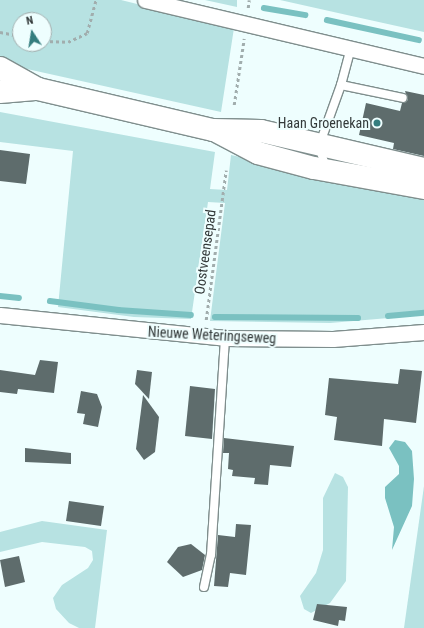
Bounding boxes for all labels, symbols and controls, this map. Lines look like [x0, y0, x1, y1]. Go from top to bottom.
north arrow [12, 12, 52, 52]
text: N [25, 14, 34, 28]
place label: Haan Groenekan [278, 115, 369, 131]
marker: Haan Groenekan [372, 118, 382, 128]
street label: Oostveensepad [191, 209, 219, 295]
street label: Nieuwe Weteringseweg [147, 323, 277, 347]

